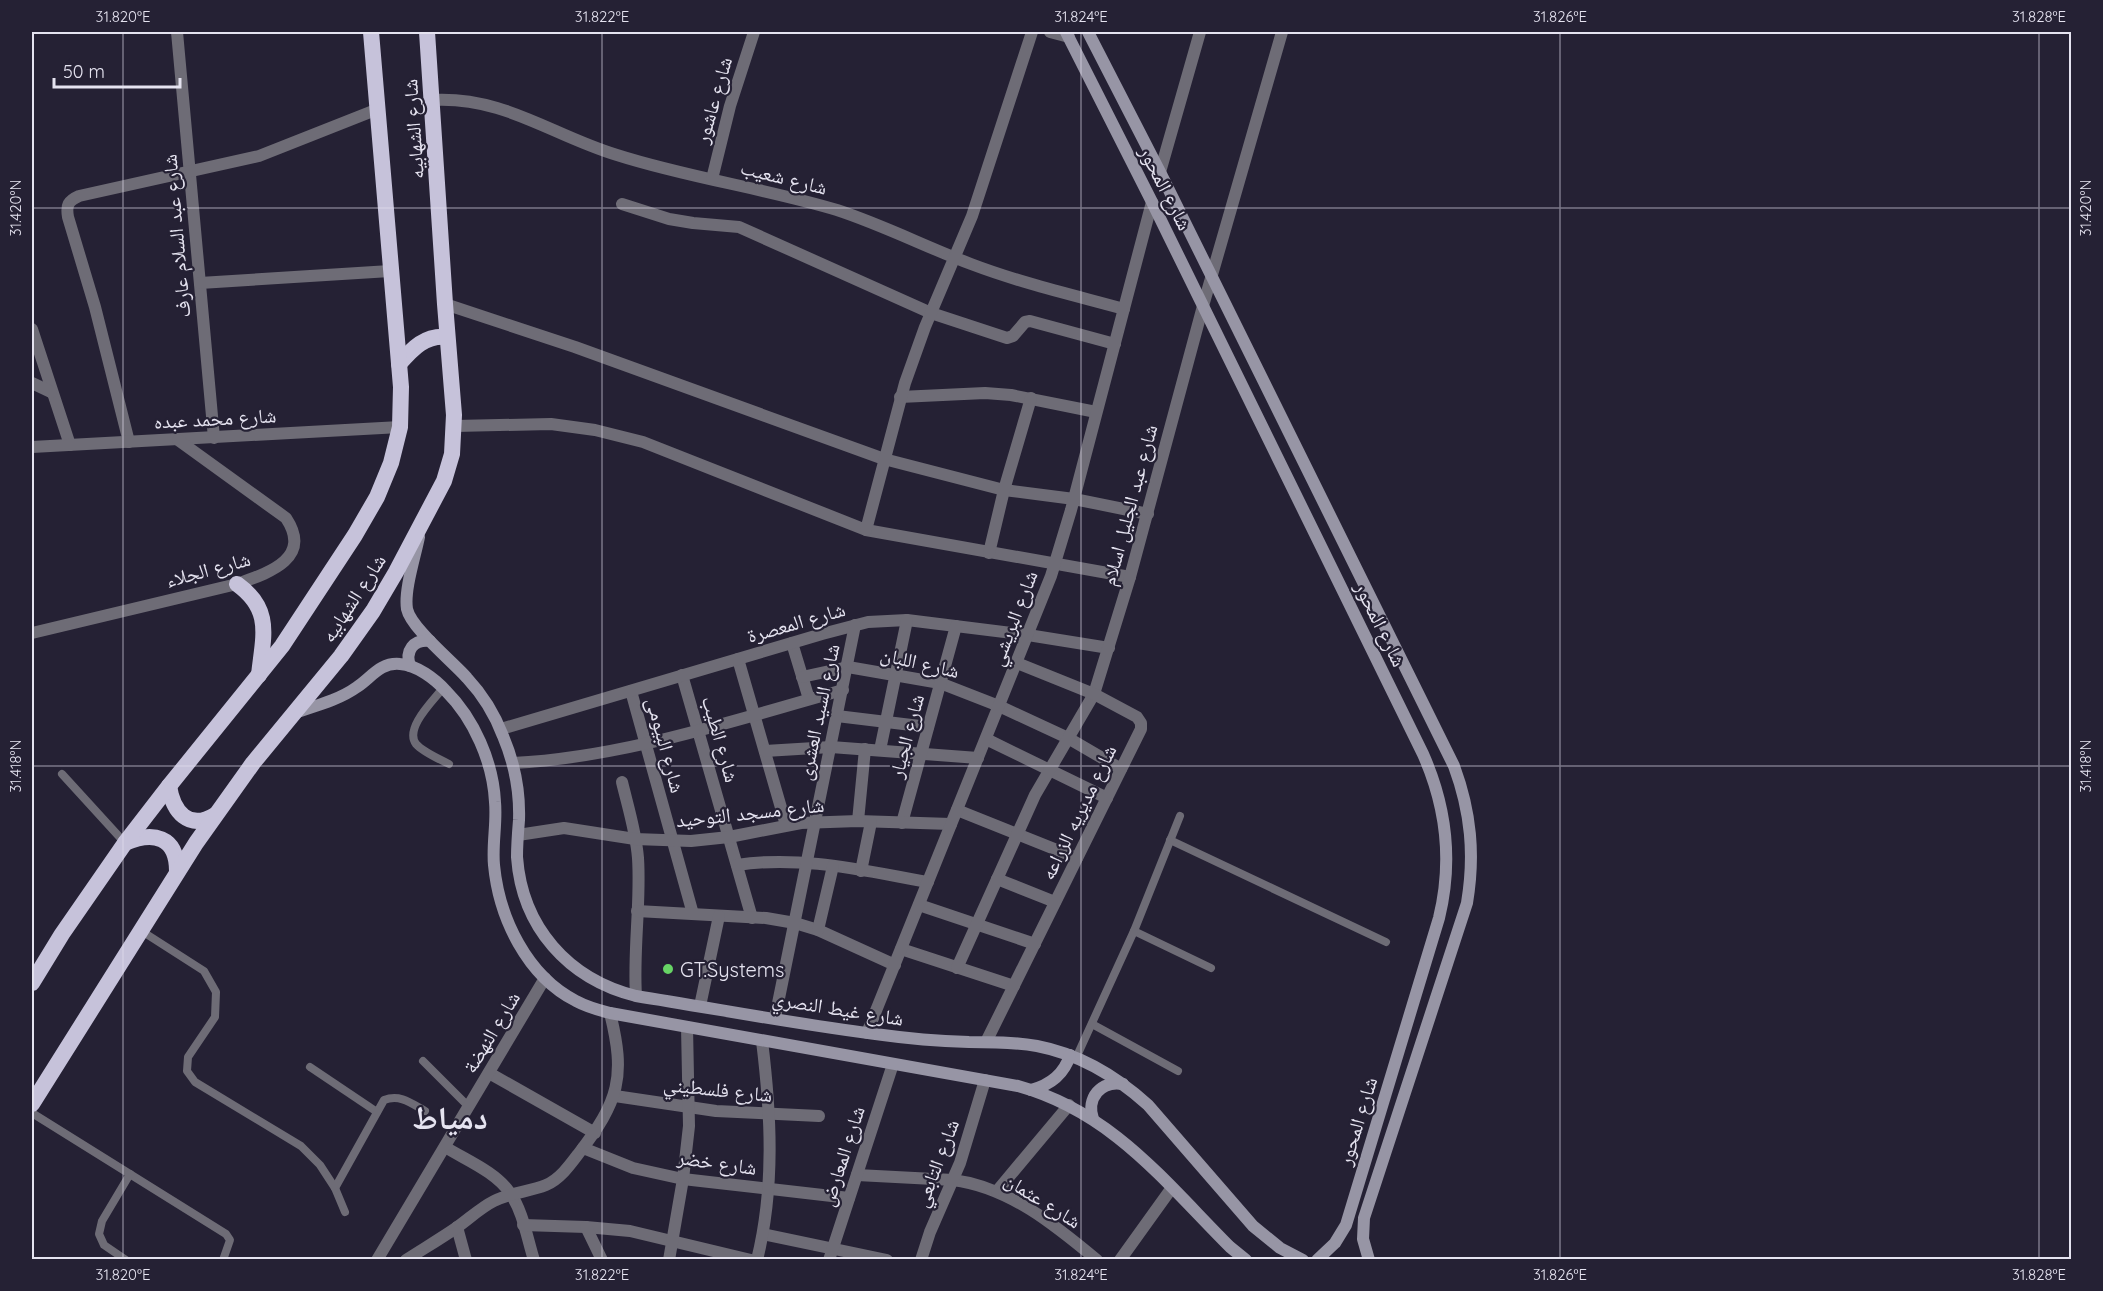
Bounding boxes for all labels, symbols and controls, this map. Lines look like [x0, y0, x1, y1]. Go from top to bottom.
text: 31.820°E [96, 7, 150, 26]
text: 31.822°E [575, 7, 629, 26]
text: 31.824°E [1054, 7, 1108, 26]
text: 31.826°E [1533, 7, 1587, 26]
text: 31.828°E [2012, 7, 2066, 26]
scale bar [54, 51, 180, 89]
street label: شارع عاشور [688, 54, 738, 147]
text: 50 m [63, 60, 105, 83]
street label: شارع الشهابيه [397, 78, 430, 180]
street label: شارع المحور [1133, 141, 1198, 235]
street label: شارع عبد السلام عارف [156, 153, 198, 319]
street label: شارع شعيب [738, 154, 830, 201]
text: 31.420°N [6, 180, 25, 236]
text: 31.420°N [2076, 180, 2095, 236]
street label: شارع محمد عبده [153, 402, 277, 435]
street label: شارع عبد الجليل اسلام [1095, 422, 1164, 589]
street label: شارع الجلاء [163, 546, 253, 593]
street label: شارع الشهابيه [315, 549, 392, 647]
street label: شارع البريشي [983, 567, 1046, 671]
street label: شارع المحور [1348, 577, 1412, 671]
street label: شارع المعصرة [744, 596, 848, 649]
street label: شارع السيد العشرى [791, 641, 846, 783]
street label: شارع اللبان [878, 641, 962, 684]
street label: شارع الجيار [883, 691, 930, 782]
street label: شارع الطيب [696, 693, 745, 785]
street label: شارع البيومى [640, 695, 691, 796]
text: 31.418°N [6, 739, 25, 793]
text: 31.418°N [2076, 739, 2095, 793]
street label: شارع مديريه الزراعه [1035, 740, 1122, 884]
street label: شارع مسجد التوحيد [675, 792, 826, 833]
place label: GT.Systems [680, 957, 784, 982]
marker: GT.Systems [661, 962, 675, 976]
street label: شارع غيط النصري [770, 985, 905, 1035]
street label: شارع النهضة [457, 987, 526, 1078]
street label: شارع فلسطيني [662, 1071, 774, 1111]
street label: شارع المحور [1331, 1074, 1383, 1169]
district label: دمياط [412, 1097, 488, 1137]
street label: شارع المعارض [814, 1103, 871, 1210]
street label: شارع التابعي [908, 1115, 968, 1212]
street label: شارع خضر [675, 1144, 758, 1181]
street label: شارع عثمان [999, 1167, 1086, 1234]
text: 31.820°E [96, 1265, 150, 1284]
text: 31.822°E [575, 1265, 629, 1284]
text: 31.824°E [1054, 1265, 1108, 1284]
text: 31.826°E [1533, 1265, 1587, 1284]
text: 31.828°E [2012, 1265, 2066, 1284]

